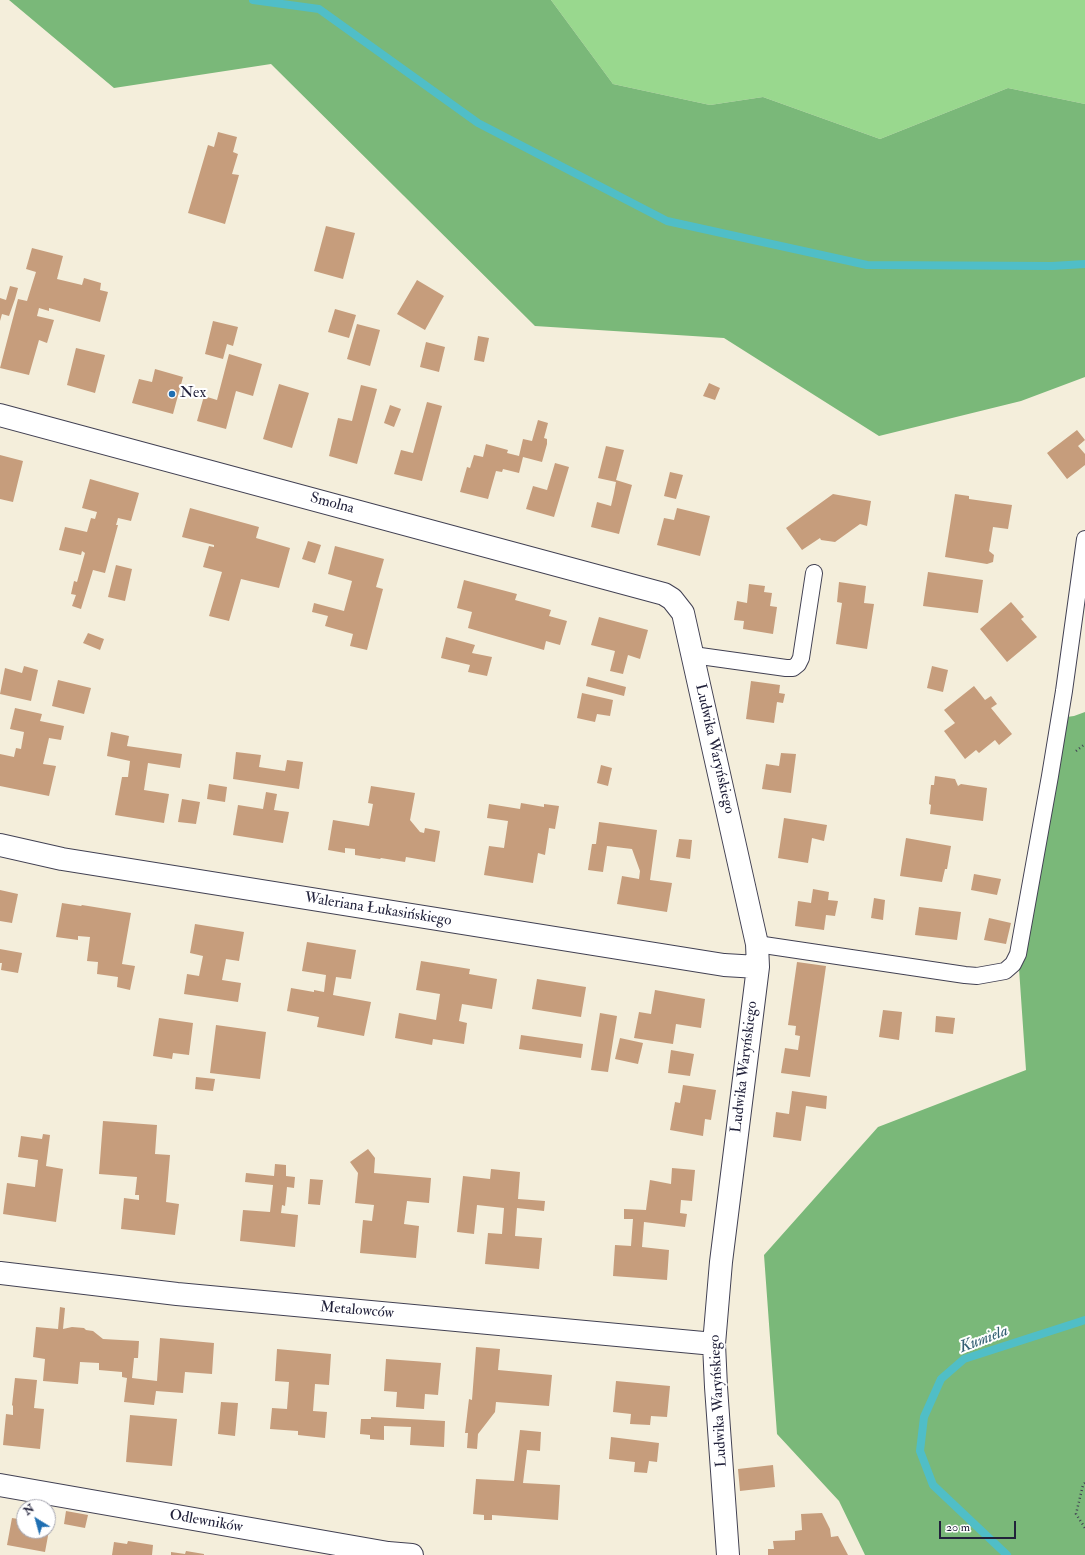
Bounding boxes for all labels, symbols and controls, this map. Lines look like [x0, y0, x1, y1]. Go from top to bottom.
place label: Nex [180, 385, 206, 403]
marker: Nex [167, 389, 177, 399]
street label: Smolna [308, 490, 356, 518]
street label: Ludwika Waryńskiego [690, 682, 738, 816]
street label: Waleriana Łukasińskiego [303, 889, 453, 931]
street label: Ludwika Waryńskiego [728, 1000, 762, 1134]
street label: Metalowców [319, 1299, 395, 1323]
water label: Kumiela [957, 1322, 1011, 1358]
street label: Ludwika Waryńskiego [707, 1334, 731, 1468]
north arrow [16, 1499, 56, 1539]
text: N [21, 1502, 37, 1518]
street label: Odlewników [168, 1507, 244, 1537]
scale bar [941, 1513, 1018, 1539]
text: 20 m [946, 1520, 970, 1535]

